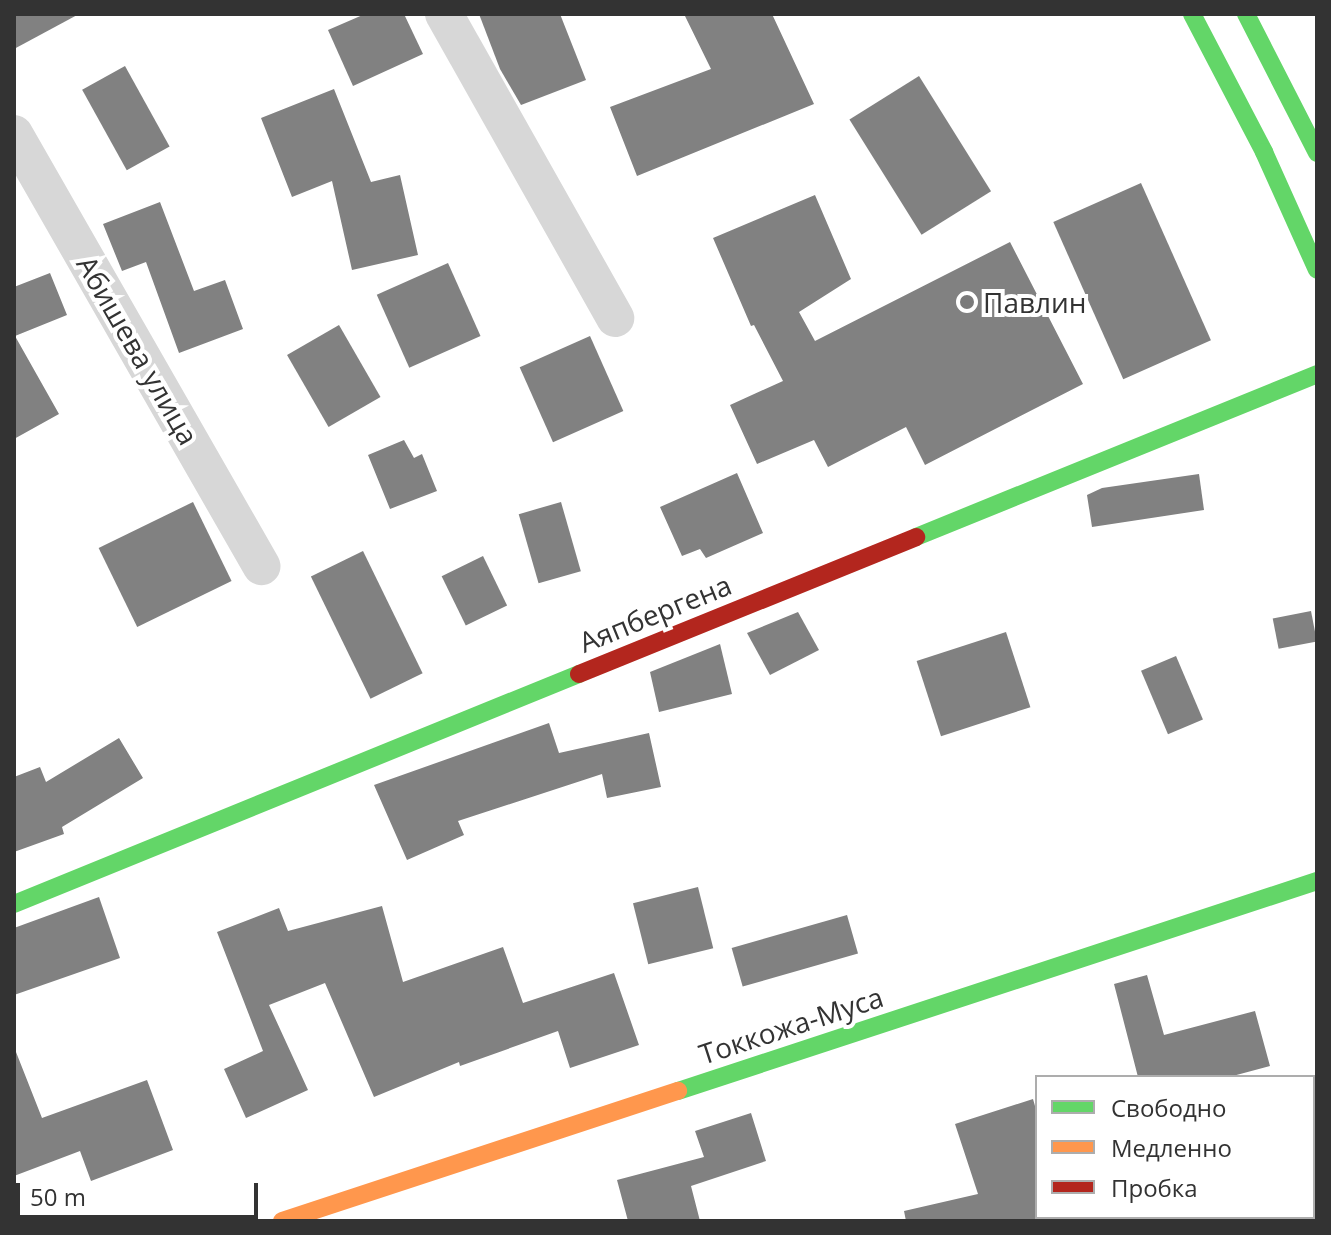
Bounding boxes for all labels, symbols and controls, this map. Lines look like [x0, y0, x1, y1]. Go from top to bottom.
street label: Абишева улица [70, 250, 206, 450]
place label: Павлин [983, 285, 1087, 319]
marker: Павлин [958, 293, 976, 311]
street label: Аяпбергена [574, 567, 736, 659]
street label: Токкожа-Муса [695, 979, 887, 1071]
legend [1035, 1075, 1315, 1219]
text: Свободно [1111, 1091, 1226, 1124]
text: Медленно [1111, 1131, 1232, 1164]
scale bar [20, 1167, 262, 1217]
text: Пробка [1111, 1171, 1198, 1204]
text: 50 m [30, 1180, 86, 1213]

